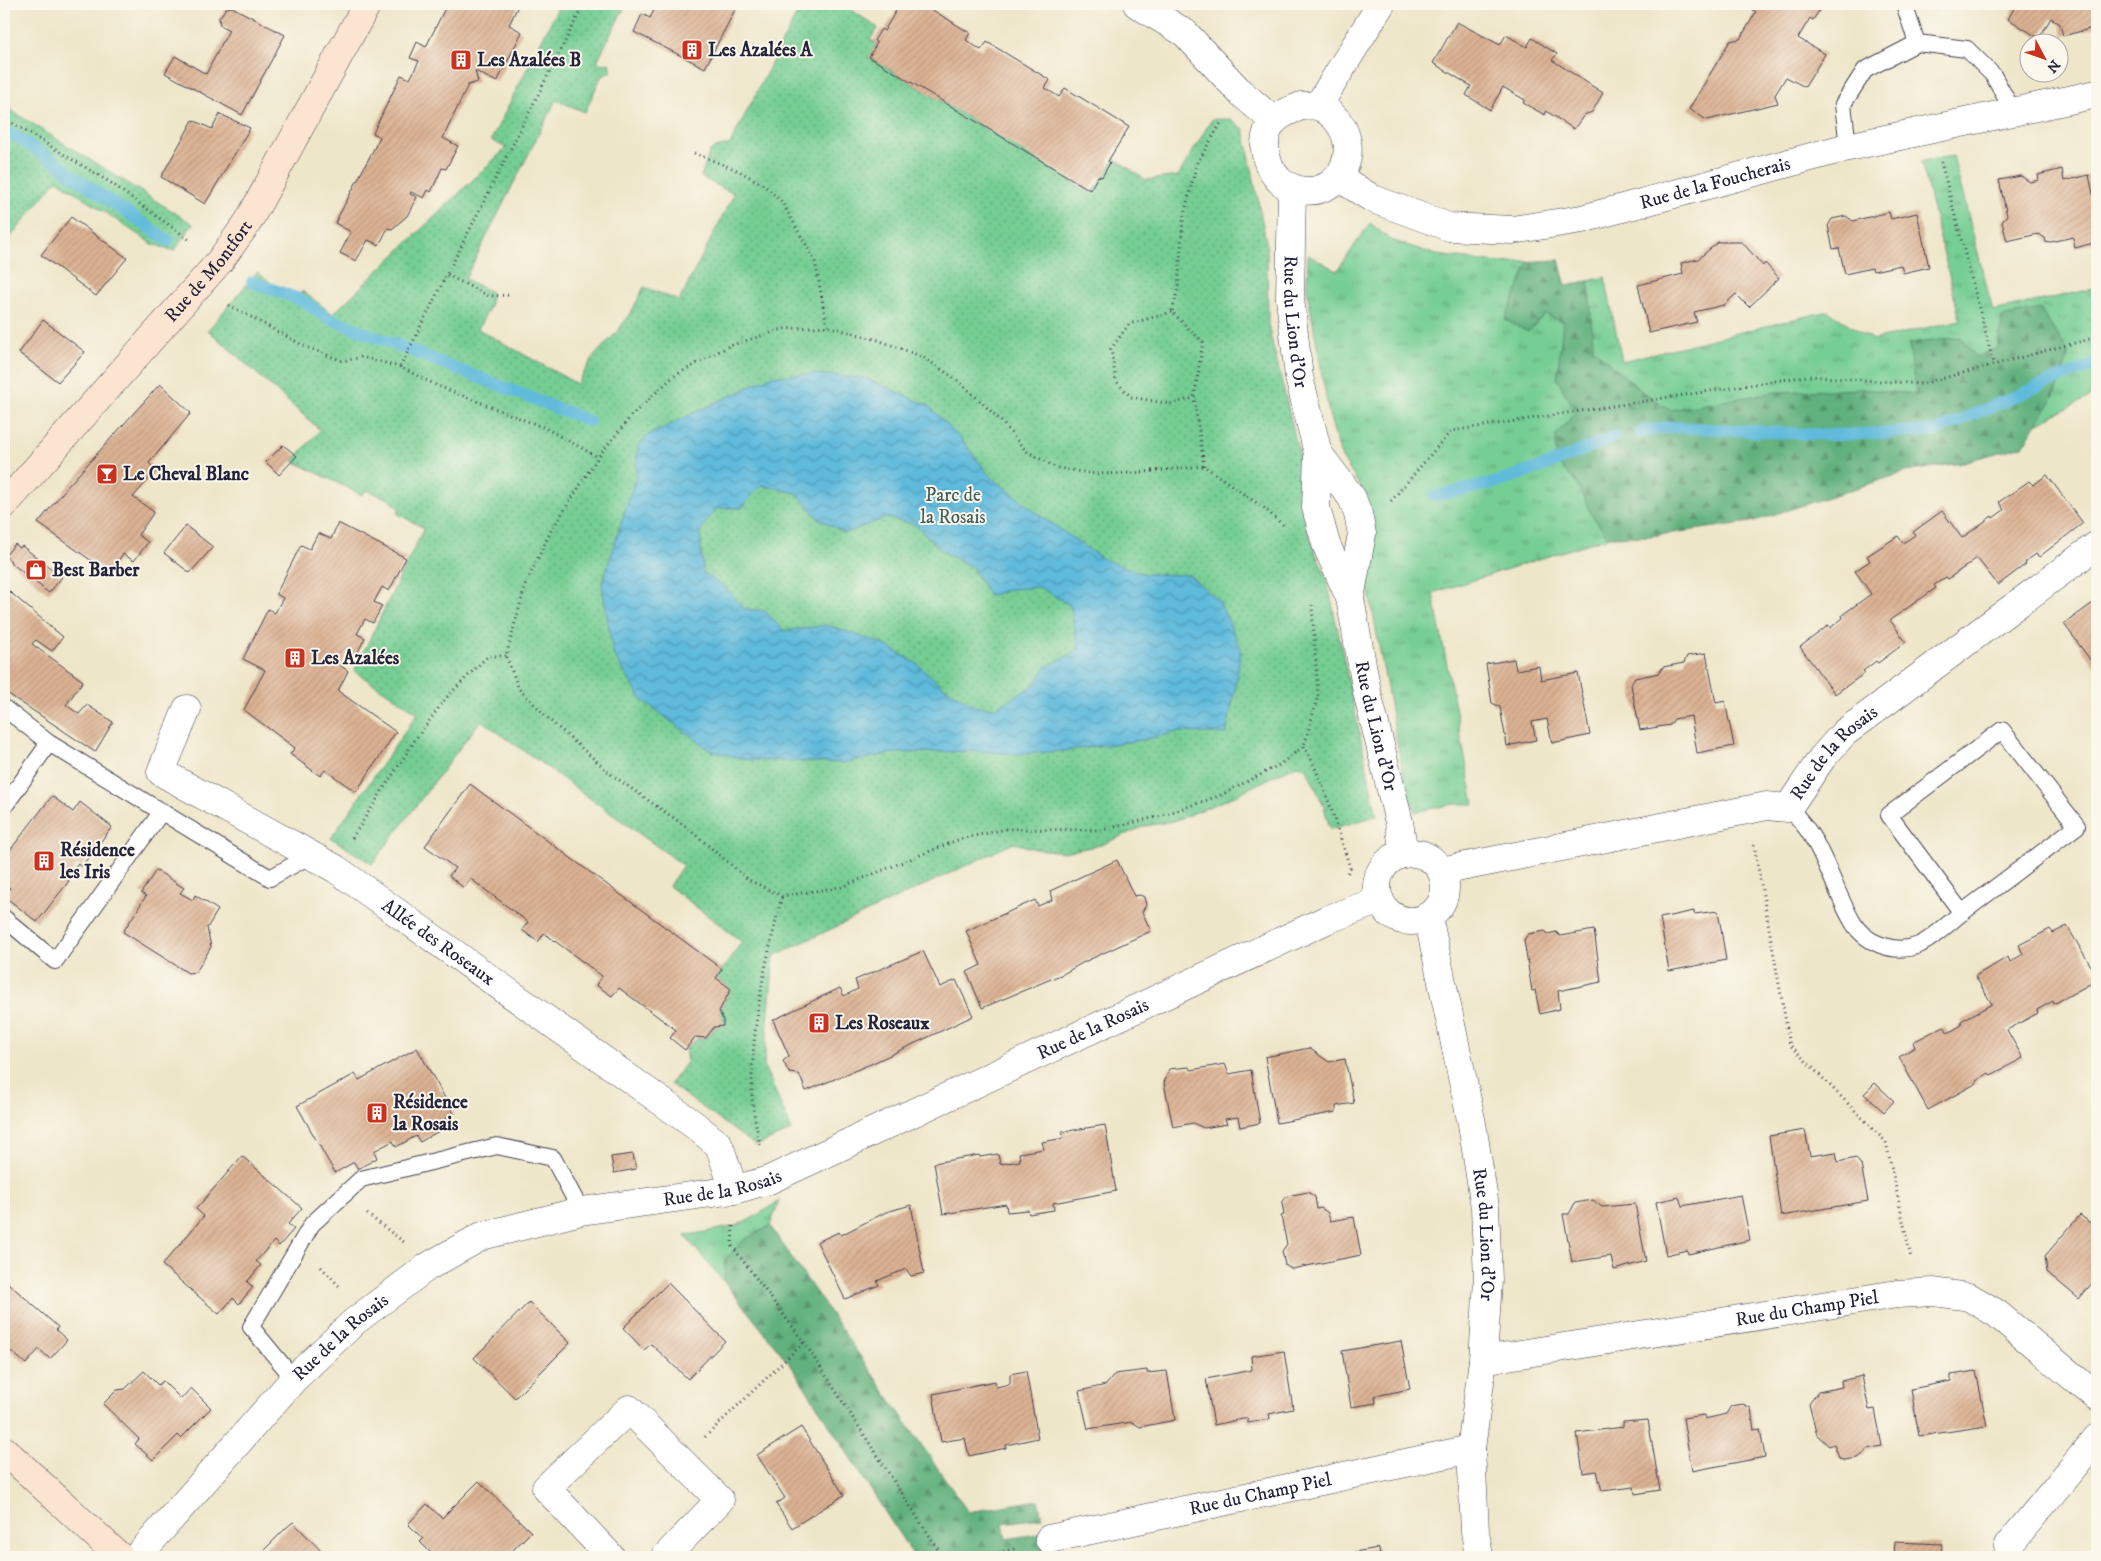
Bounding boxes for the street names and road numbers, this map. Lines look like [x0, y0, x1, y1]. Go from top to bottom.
street label: Rue de la Foucherais [1637, 152, 1793, 214]
street label: Rue de Montfort [160, 215, 257, 327]
street label: Rue du Lion d'Or [1278, 255, 1313, 391]
street label: Rue du Lion d'Or [1350, 659, 1402, 794]
street label: Rue de la Rosais [1785, 700, 1882, 804]
street label: Allée des Roseaux [377, 894, 500, 991]
street label: Rue de la Rosais [1033, 993, 1152, 1065]
street label: Rue de la Rosais [662, 1164, 785, 1211]
street label: Rue du Lion d'Or [1468, 1166, 1500, 1302]
street label: Rue du Champ Piel [1734, 1286, 1880, 1331]
street label: Rue de la Rosais [288, 1289, 393, 1386]
street label: Rue du Champ Piel [1187, 1468, 1334, 1520]

